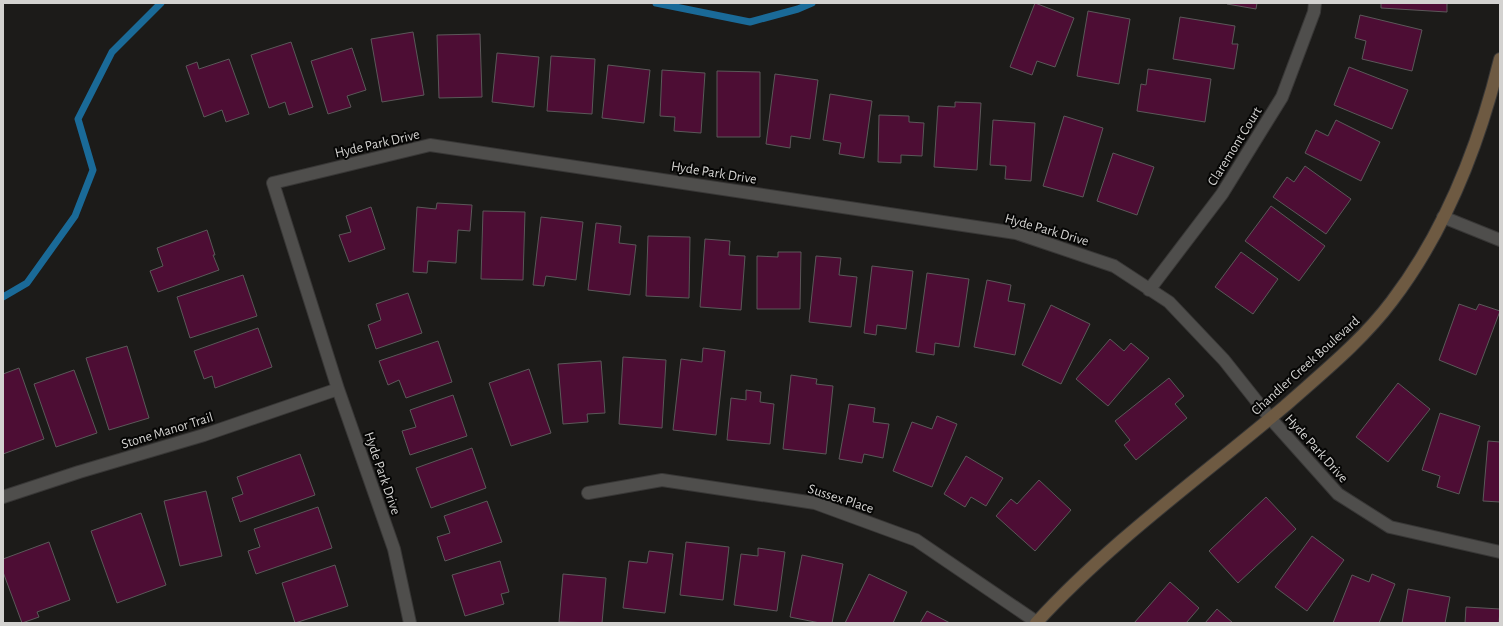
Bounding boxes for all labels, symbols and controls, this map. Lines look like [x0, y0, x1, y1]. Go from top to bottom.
street label: Claremont Court [1205, 104, 1265, 188]
street label: Hyde Park Drive [333, 127, 421, 161]
street label: Hyde Park Drive [670, 159, 758, 187]
street label: Hyde Park Drive [1003, 211, 1090, 249]
street label: Chandler Creek Boulevard [1249, 314, 1362, 418]
street label: Stone Manor Trail [120, 410, 215, 452]
street label: Hyde Park Drive [1282, 412, 1350, 486]
street label: Hyde Park Drive [361, 430, 403, 517]
street label: Sussex Place [806, 482, 875, 516]

